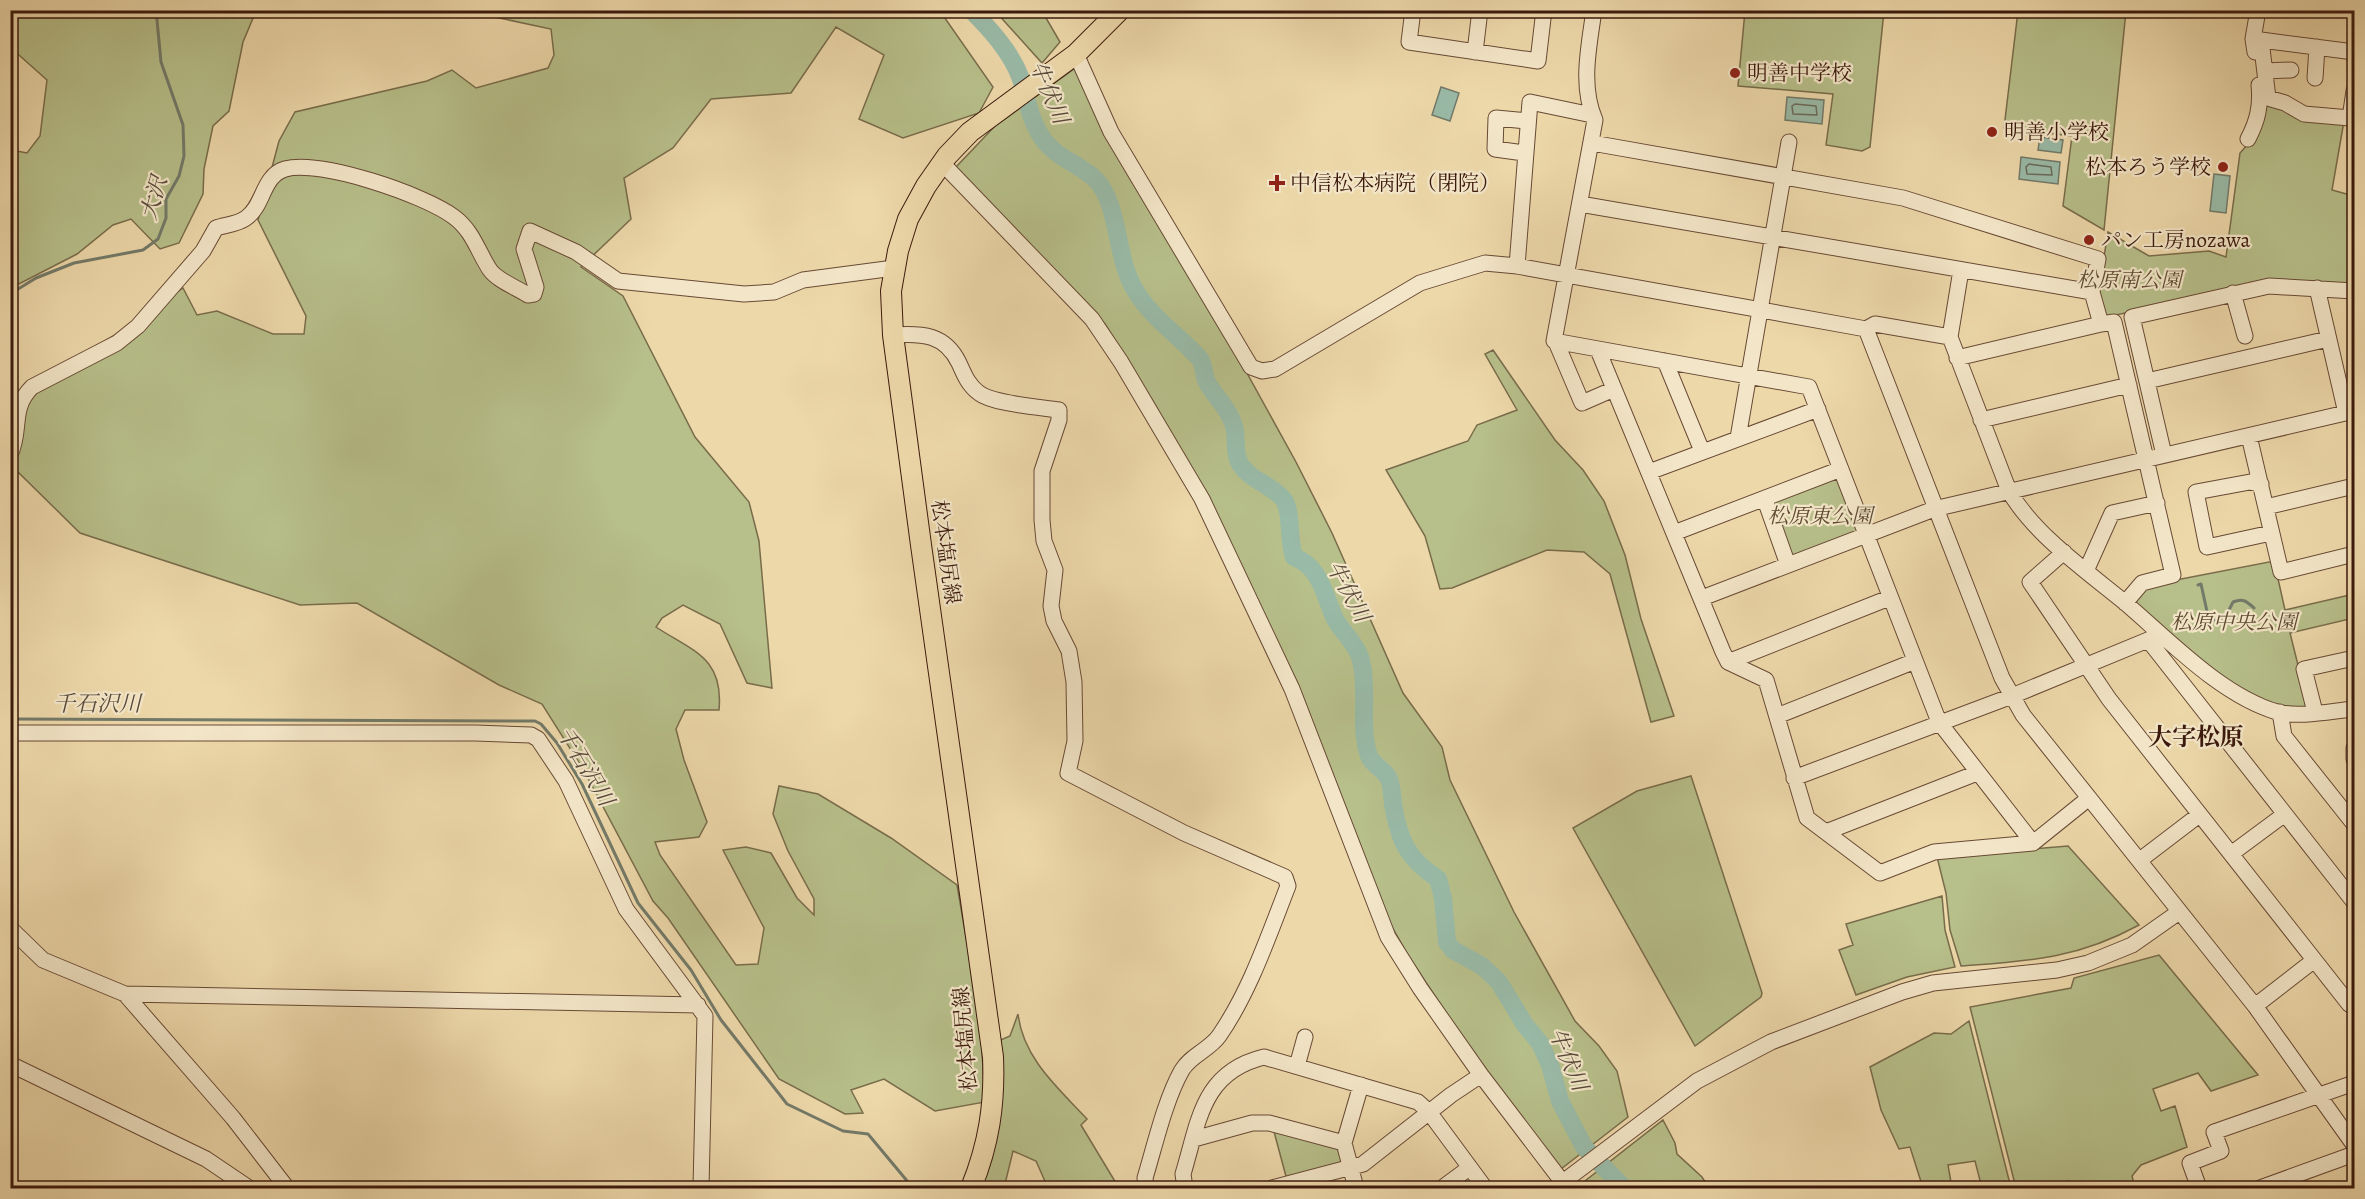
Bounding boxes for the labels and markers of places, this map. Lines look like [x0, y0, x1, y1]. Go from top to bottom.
place label: 明善中学校 [1747, 59, 1852, 87]
marker: 明善中学校 [1728, 66, 1742, 80]
place label: 明善小学校 [2004, 118, 2109, 146]
marker: 明善小学校 [1985, 125, 1999, 139]
place label: 松本ろう学校 [2085, 153, 2211, 181]
marker: 松本ろう学校 [2216, 160, 2230, 174]
place label: 中信松本病院（閉院） [1290, 169, 1500, 197]
marker: 中信松本病院（閉院） [1268, 174, 1286, 192]
place label: パン工房nozawa [2101, 226, 2250, 254]
marker: パン工房nozawa [2082, 233, 2096, 247]

